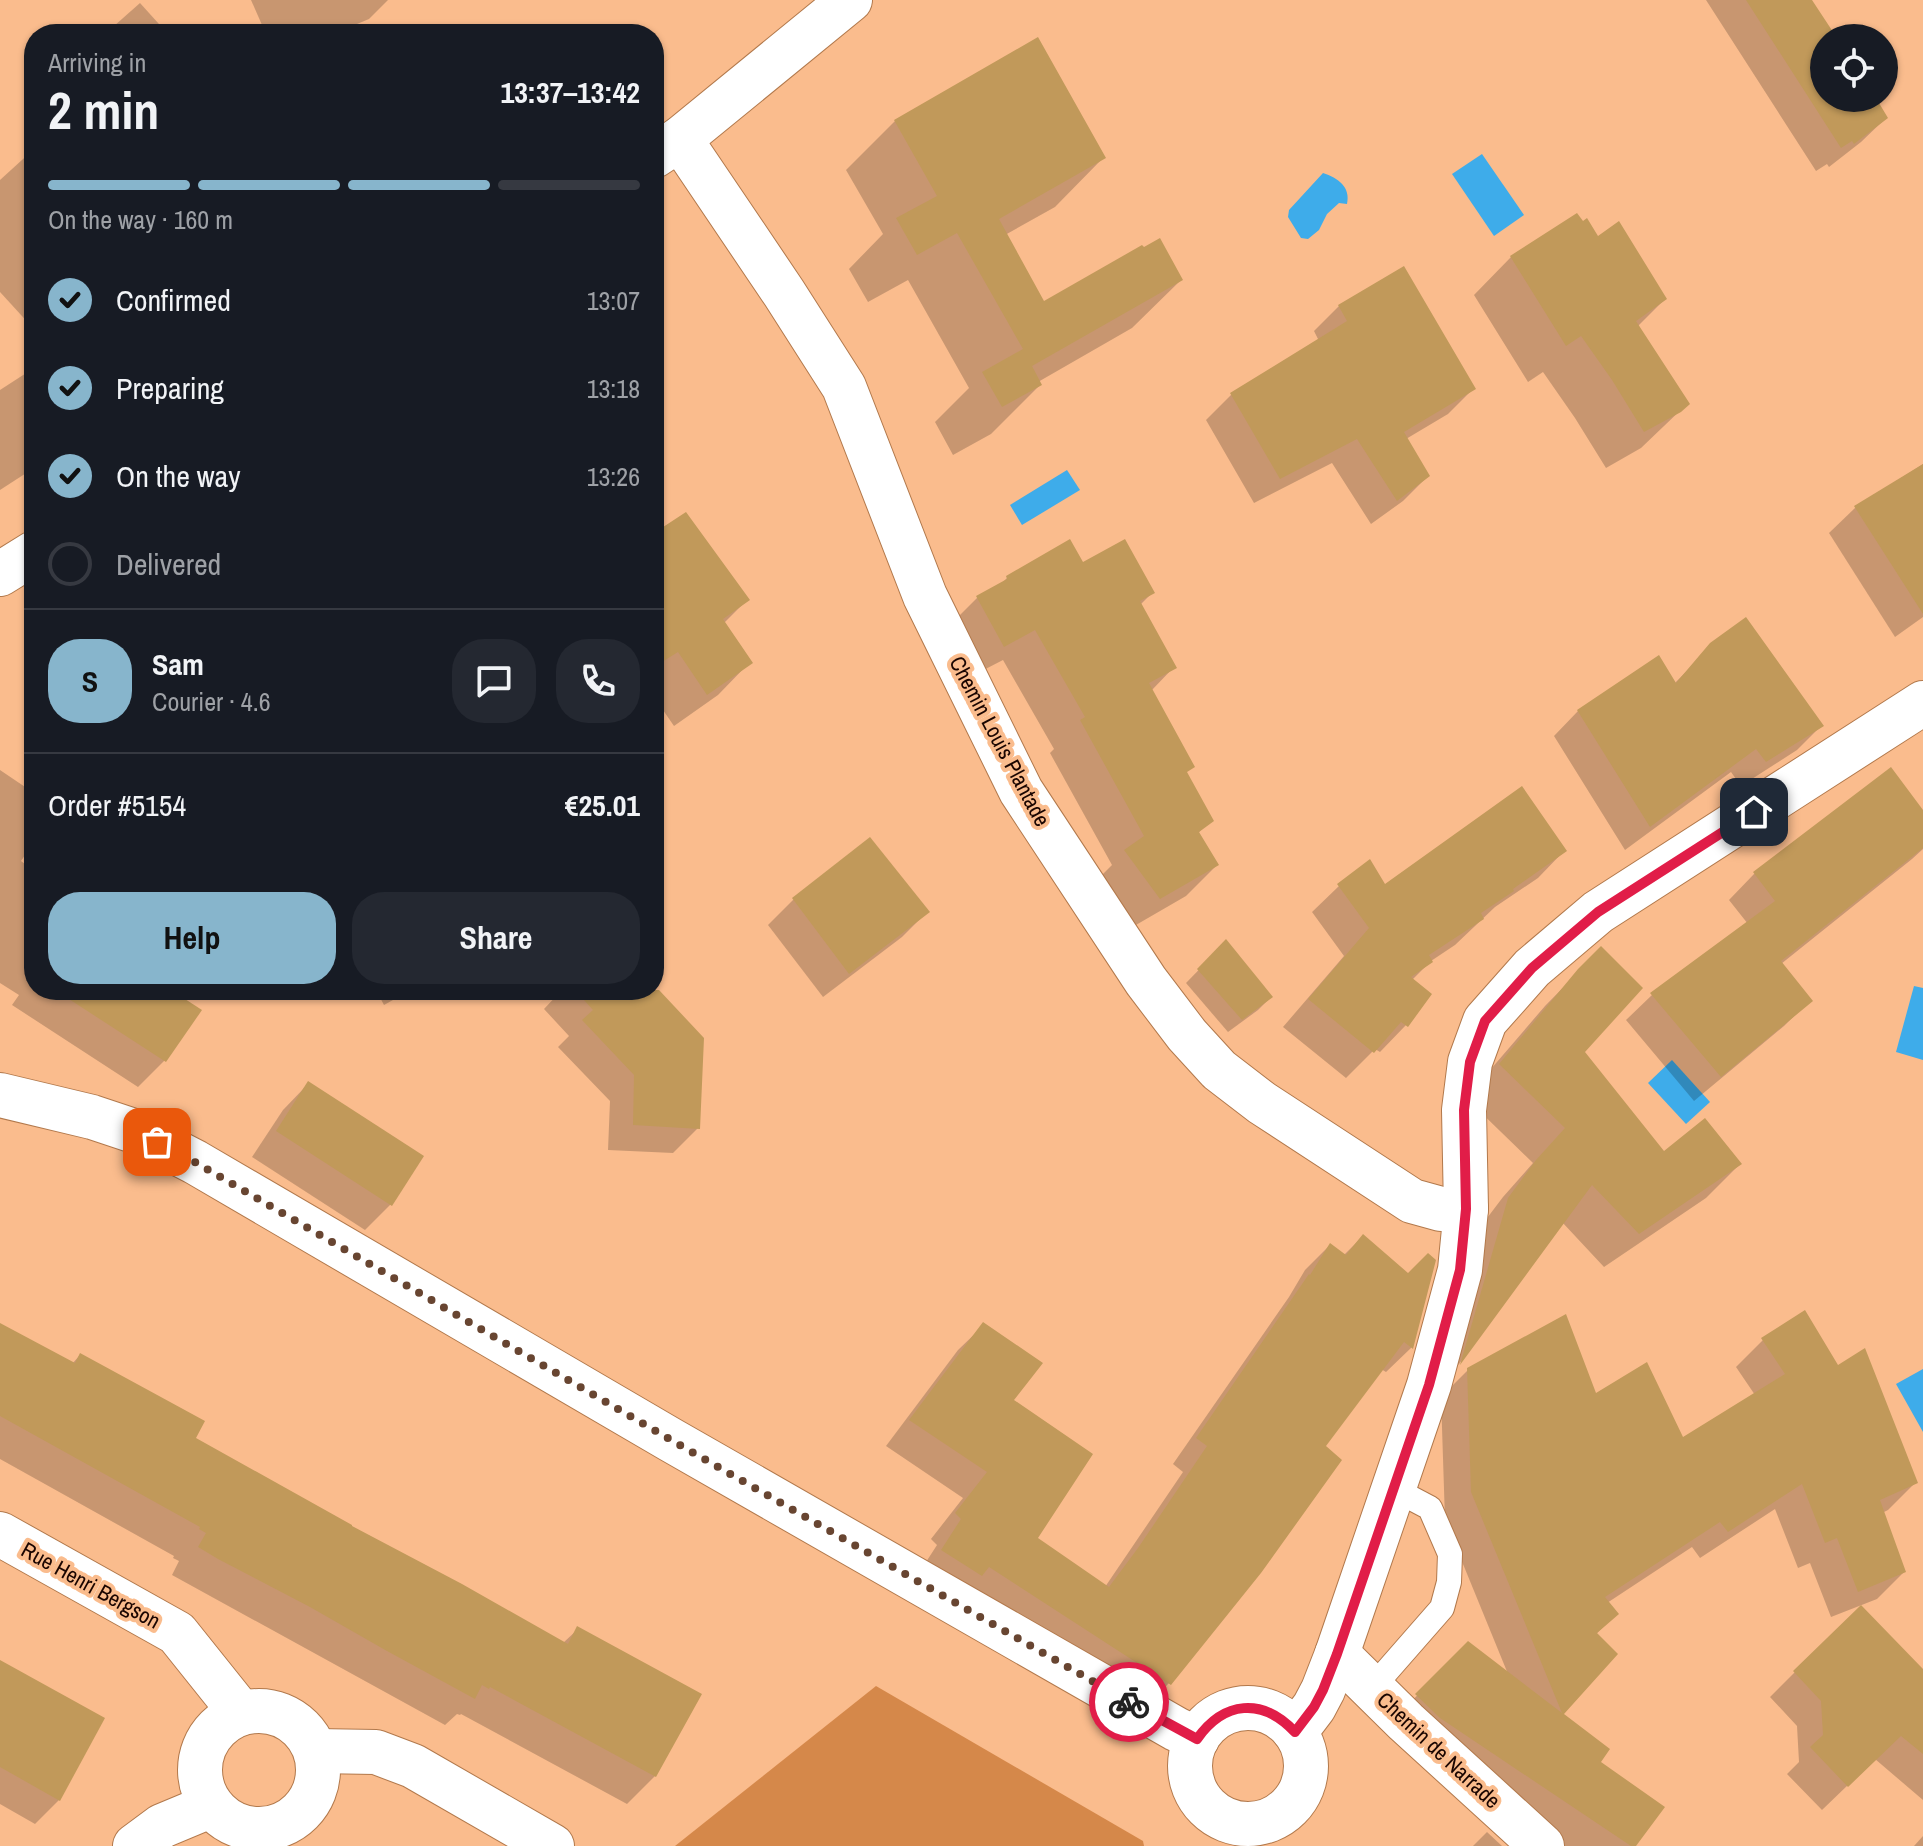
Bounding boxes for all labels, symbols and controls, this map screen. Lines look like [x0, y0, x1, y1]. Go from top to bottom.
map controls [1810, 24, 1898, 112]
button: locate [1810, 24, 1898, 112]
text: Arriving in [48, 45, 146, 80]
text: 13:37–13:42 [501, 72, 640, 112]
text: 2 min [48, 75, 159, 145]
text: On the way · 160 m [48, 202, 233, 237]
icon: check [48, 278, 92, 322]
text: Confirmed [116, 280, 231, 320]
text: 13:07 [587, 283, 640, 318]
icon: check [48, 366, 92, 410]
text: Preparing [116, 368, 224, 408]
text: 13:18 [587, 371, 640, 406]
icon: check [48, 454, 92, 498]
text: On the way [116, 456, 240, 496]
text: 13:26 [587, 459, 640, 494]
text: Delivered [116, 544, 221, 584]
button: chat [452, 639, 536, 723]
button: phone [556, 639, 640, 723]
text: Sam [152, 644, 204, 684]
street label: Chemin Louis Plantade [942, 651, 1058, 831]
text: S [82, 661, 98, 701]
text: Courier · 4.6 [152, 684, 271, 719]
pin [1720, 778, 1788, 846]
text: Order #5154 [48, 785, 186, 825]
text: €25.01 [565, 785, 640, 825]
icon: home [1732, 790, 1776, 834]
button: Help [48, 892, 336, 984]
button: Share [352, 892, 640, 984]
pin [123, 1108, 191, 1176]
icon: bag [135, 1120, 179, 1164]
street label: Rue Henri Bergson [16, 1534, 166, 1636]
courier [1089, 1662, 1169, 1742]
icon: bike [1107, 1680, 1151, 1724]
street label: Chemin de Narrade [1371, 1685, 1507, 1815]

